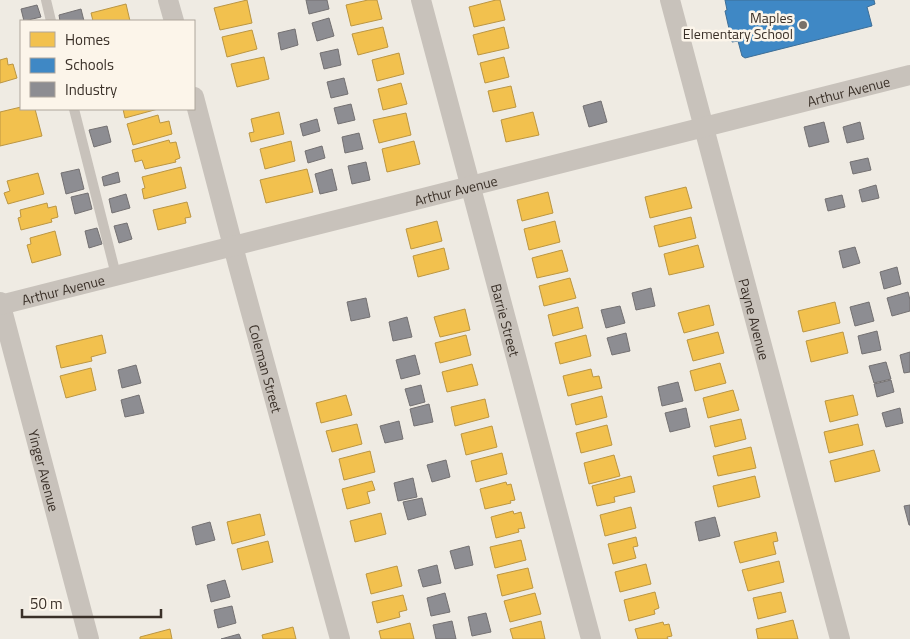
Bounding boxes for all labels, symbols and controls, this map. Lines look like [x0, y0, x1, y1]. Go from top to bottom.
place label: Maples Elementary School [683, 7, 793, 44]
marker: Maples Elementary School [797, 19, 809, 31]
legend [20, 20, 195, 110]
text: Homes [65, 28, 110, 51]
text: Schools [65, 53, 114, 76]
street label: Arthur Avenue [805, 70, 892, 111]
text: Industry [65, 78, 117, 101]
street label: Arthur Avenue [412, 169, 499, 210]
street label: Arthur Avenue [19, 268, 107, 310]
street label: Payne Avenue [734, 276, 776, 362]
street label: Barrie Street [486, 281, 526, 359]
street label: Coleman Street [244, 322, 288, 415]
street label: Yinger Avenue [24, 427, 65, 514]
scale bar [22, 586, 161, 618]
text: 50 m [30, 592, 63, 615]

